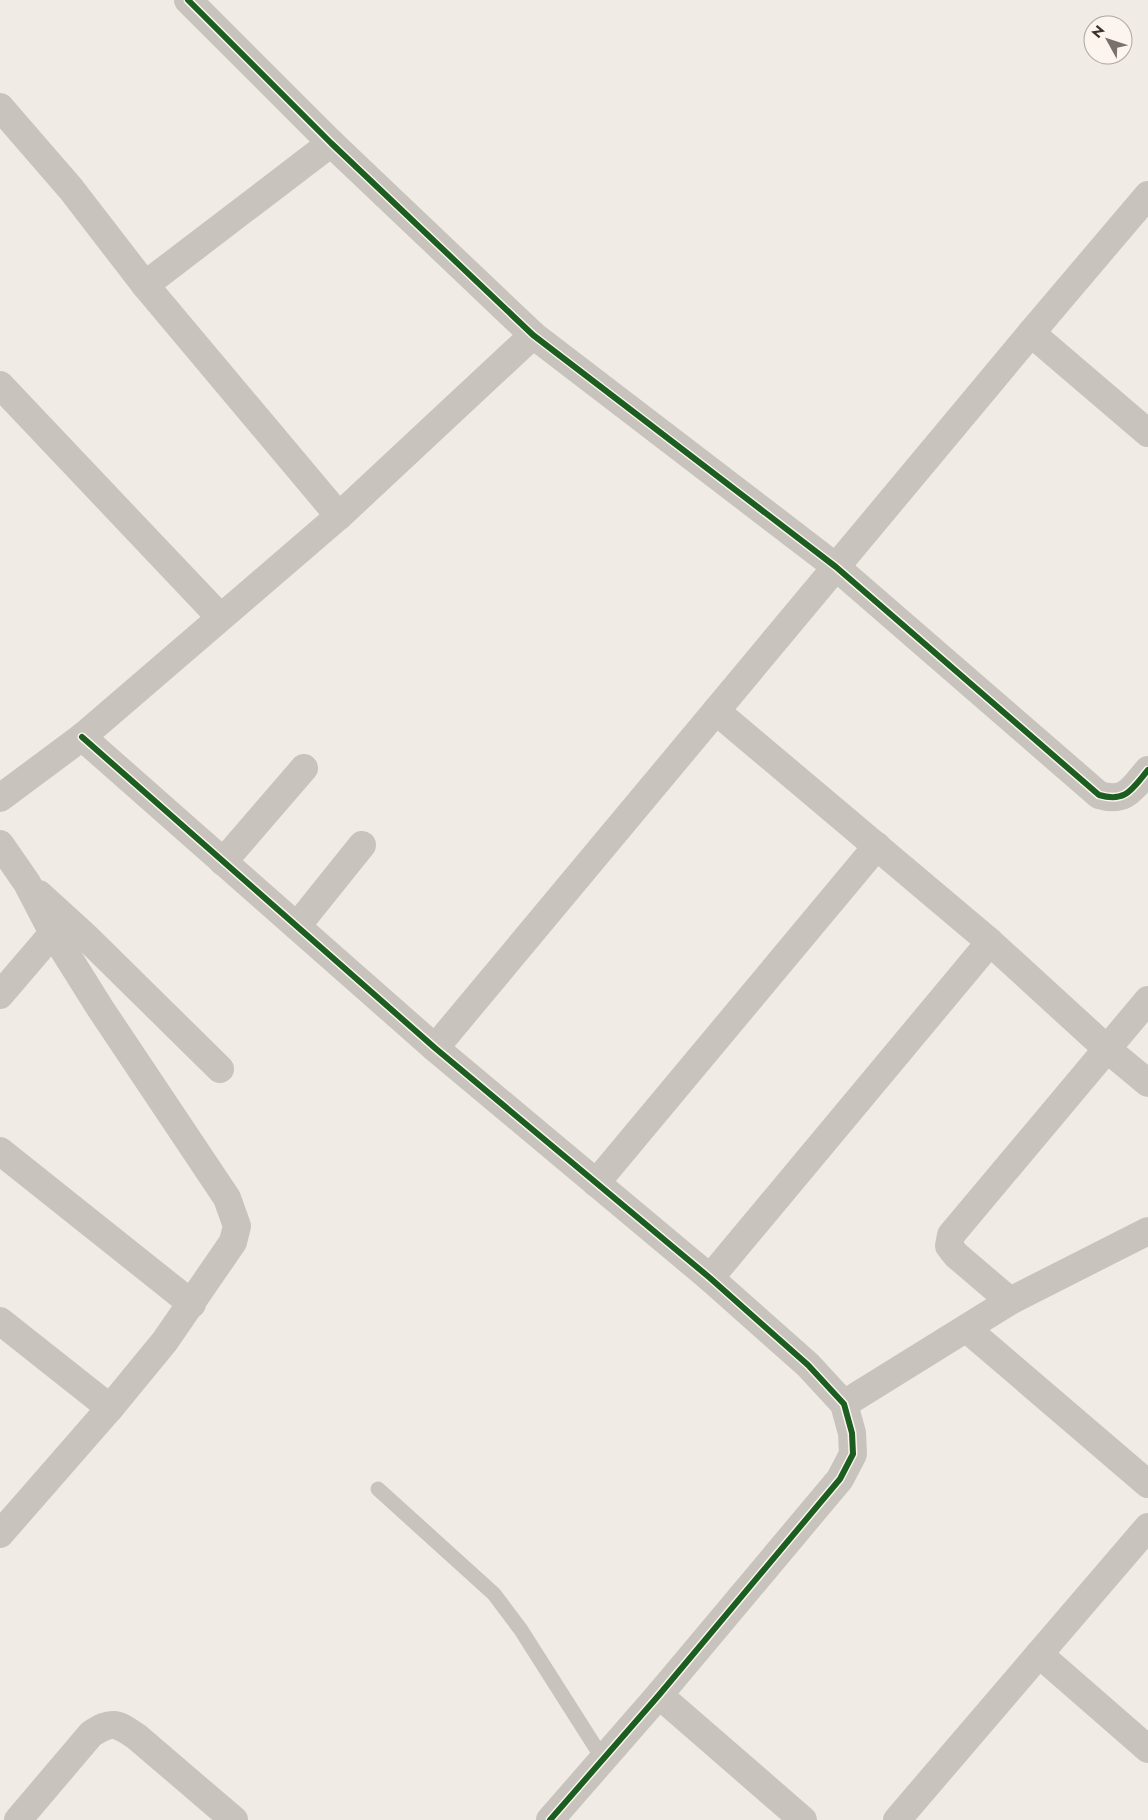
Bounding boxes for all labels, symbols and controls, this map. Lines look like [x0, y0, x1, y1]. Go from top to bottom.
north arrow [1083, 15, 1133, 65]
text: N [1087, 21, 1109, 42]

